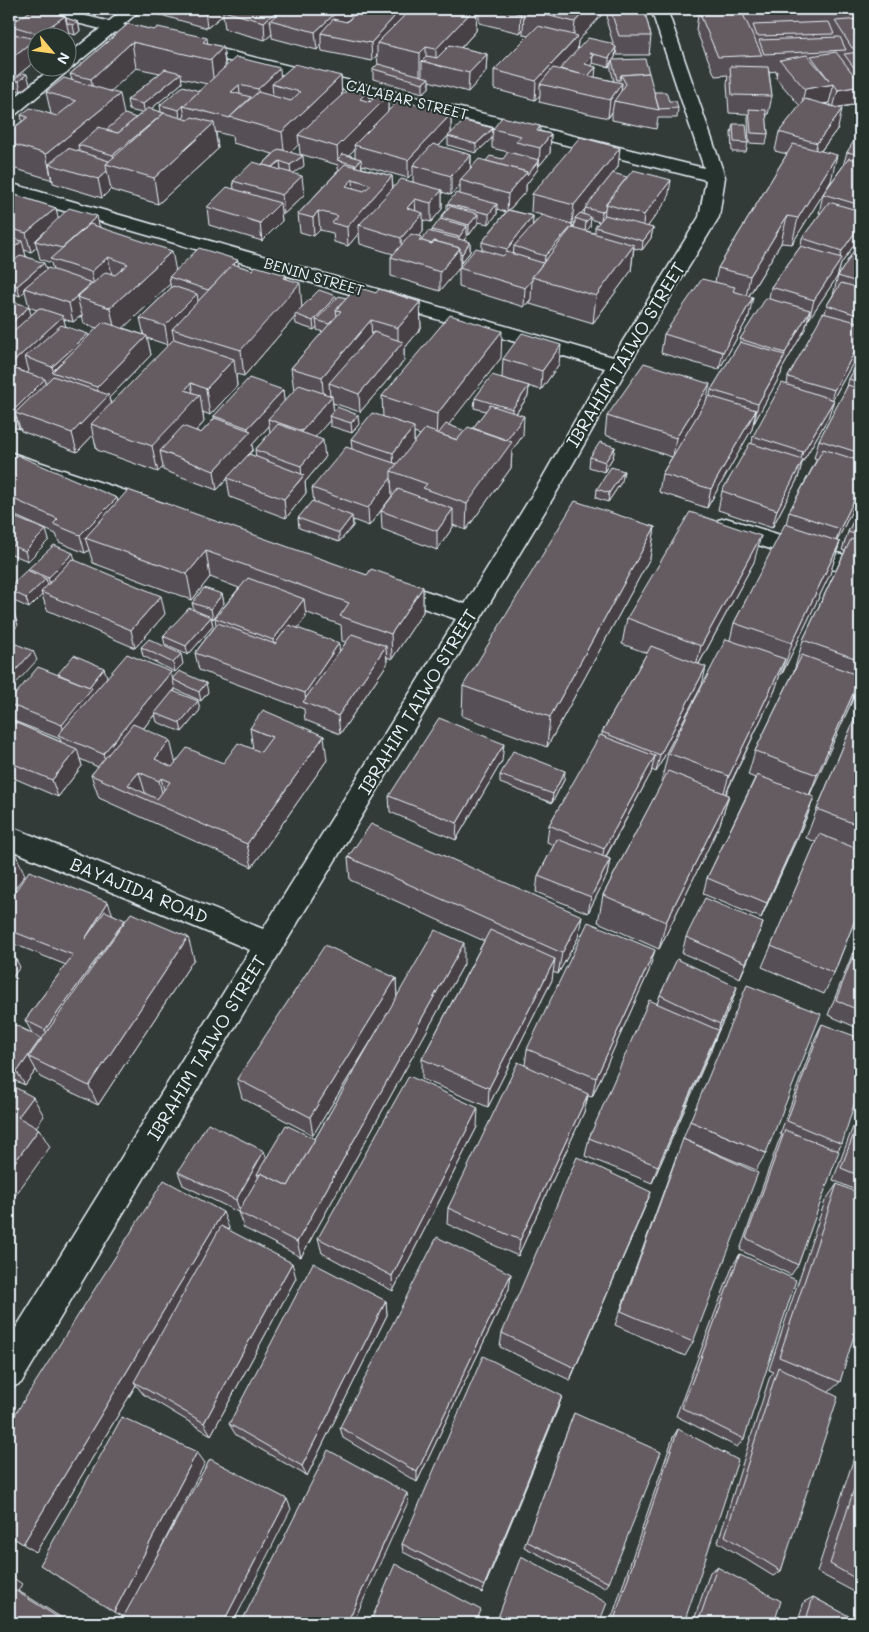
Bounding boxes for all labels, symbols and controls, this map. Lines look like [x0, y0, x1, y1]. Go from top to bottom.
north arrow [28, 28, 78, 78]
text: N [53, 49, 75, 68]
street label: CALABAR STREET [344, 74, 471, 124]
street label: BENIN STREET [262, 252, 367, 300]
street label: IBRAHIM TAIWO STREET [560, 257, 690, 452]
street label: IBRAHIM TAIWO STREET [352, 604, 482, 799]
street label: BAYAJIDA ROAD [67, 851, 212, 929]
street label: IBRAHIM TAIWO STREET [141, 950, 271, 1145]

